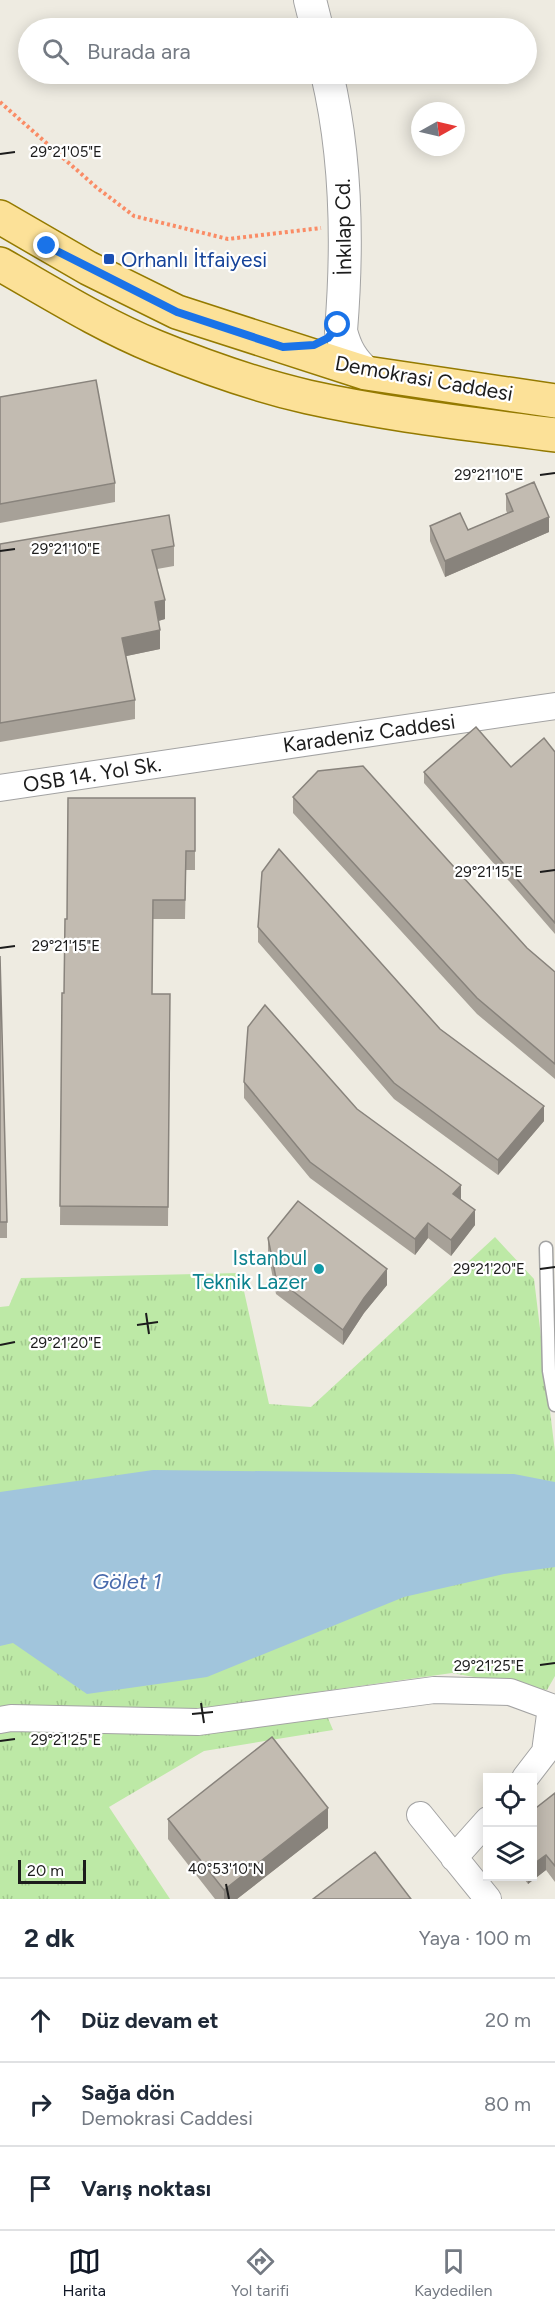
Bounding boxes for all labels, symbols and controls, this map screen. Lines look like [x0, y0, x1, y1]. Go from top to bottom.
search box [18, 18, 537, 84]
icon: search [39, 35, 72, 68]
text: Burada ara [87, 38, 191, 65]
north arrow [411, 102, 465, 156]
text: 29°21'05"E [30, 143, 102, 161]
street label: İnkılap Cd. [330, 178, 356, 276]
route end [33, 232, 59, 258]
place label: Orhanlı İtfaiyesi [121, 247, 267, 272]
marker: Orhanlı İtfaiyesi [102, 252, 116, 266]
route start [324, 311, 350, 337]
street label: Demokrasi Caddesi [333, 350, 515, 406]
text: 29°21'10"E [454, 466, 524, 484]
text: 29°21'10"E [31, 540, 101, 558]
street label: Karadeniz Caddesi [281, 709, 457, 757]
street label: OSB 14. Yol Sk. [21, 751, 163, 797]
text: 29°21'15"E [455, 863, 523, 881]
text: 29°21'15"E [32, 937, 100, 955]
place label: Istanbul Teknik Lazer [193, 1245, 307, 1294]
text: 29°21'20"E [453, 1260, 525, 1278]
marker: Istanbul Teknik Lazer [312, 1262, 326, 1276]
text: 29°21'20"E [30, 1334, 102, 1352]
water label: Gölet 1 [92, 1568, 162, 1595]
text: 29°21'25"E [454, 1657, 524, 1675]
text: 29°21'25"E [31, 1731, 101, 1749]
map controls [483, 1773, 537, 1881]
button: locate [483, 1773, 537, 1827]
button: layers [483, 1827, 537, 1881]
scale bar [18, 1857, 86, 1884]
text: 40°53'10"N [188, 1860, 264, 1878]
text: 20 m [27, 1861, 64, 1880]
text: 2 dk [24, 1922, 75, 1954]
text: Yaya · 100 m [419, 1926, 531, 1950]
icon: ahead [24, 2004, 57, 2037]
text: Düz devam et [81, 2007, 218, 2034]
text: 20 m [485, 2008, 531, 2032]
text: Sağa dön [81, 2079, 175, 2106]
icon: right [24, 2088, 57, 2121]
text: 80 m [484, 2092, 531, 2116]
text: Demokrasi Caddesi [81, 2106, 253, 2130]
icon: arrive [24, 2172, 57, 2205]
text: Varış noktası [81, 2175, 211, 2202]
tab: Harita [62, 2245, 106, 2300]
tab: Yol tarifi [231, 2245, 289, 2300]
tab: Kaydedilen [414, 2245, 493, 2300]

